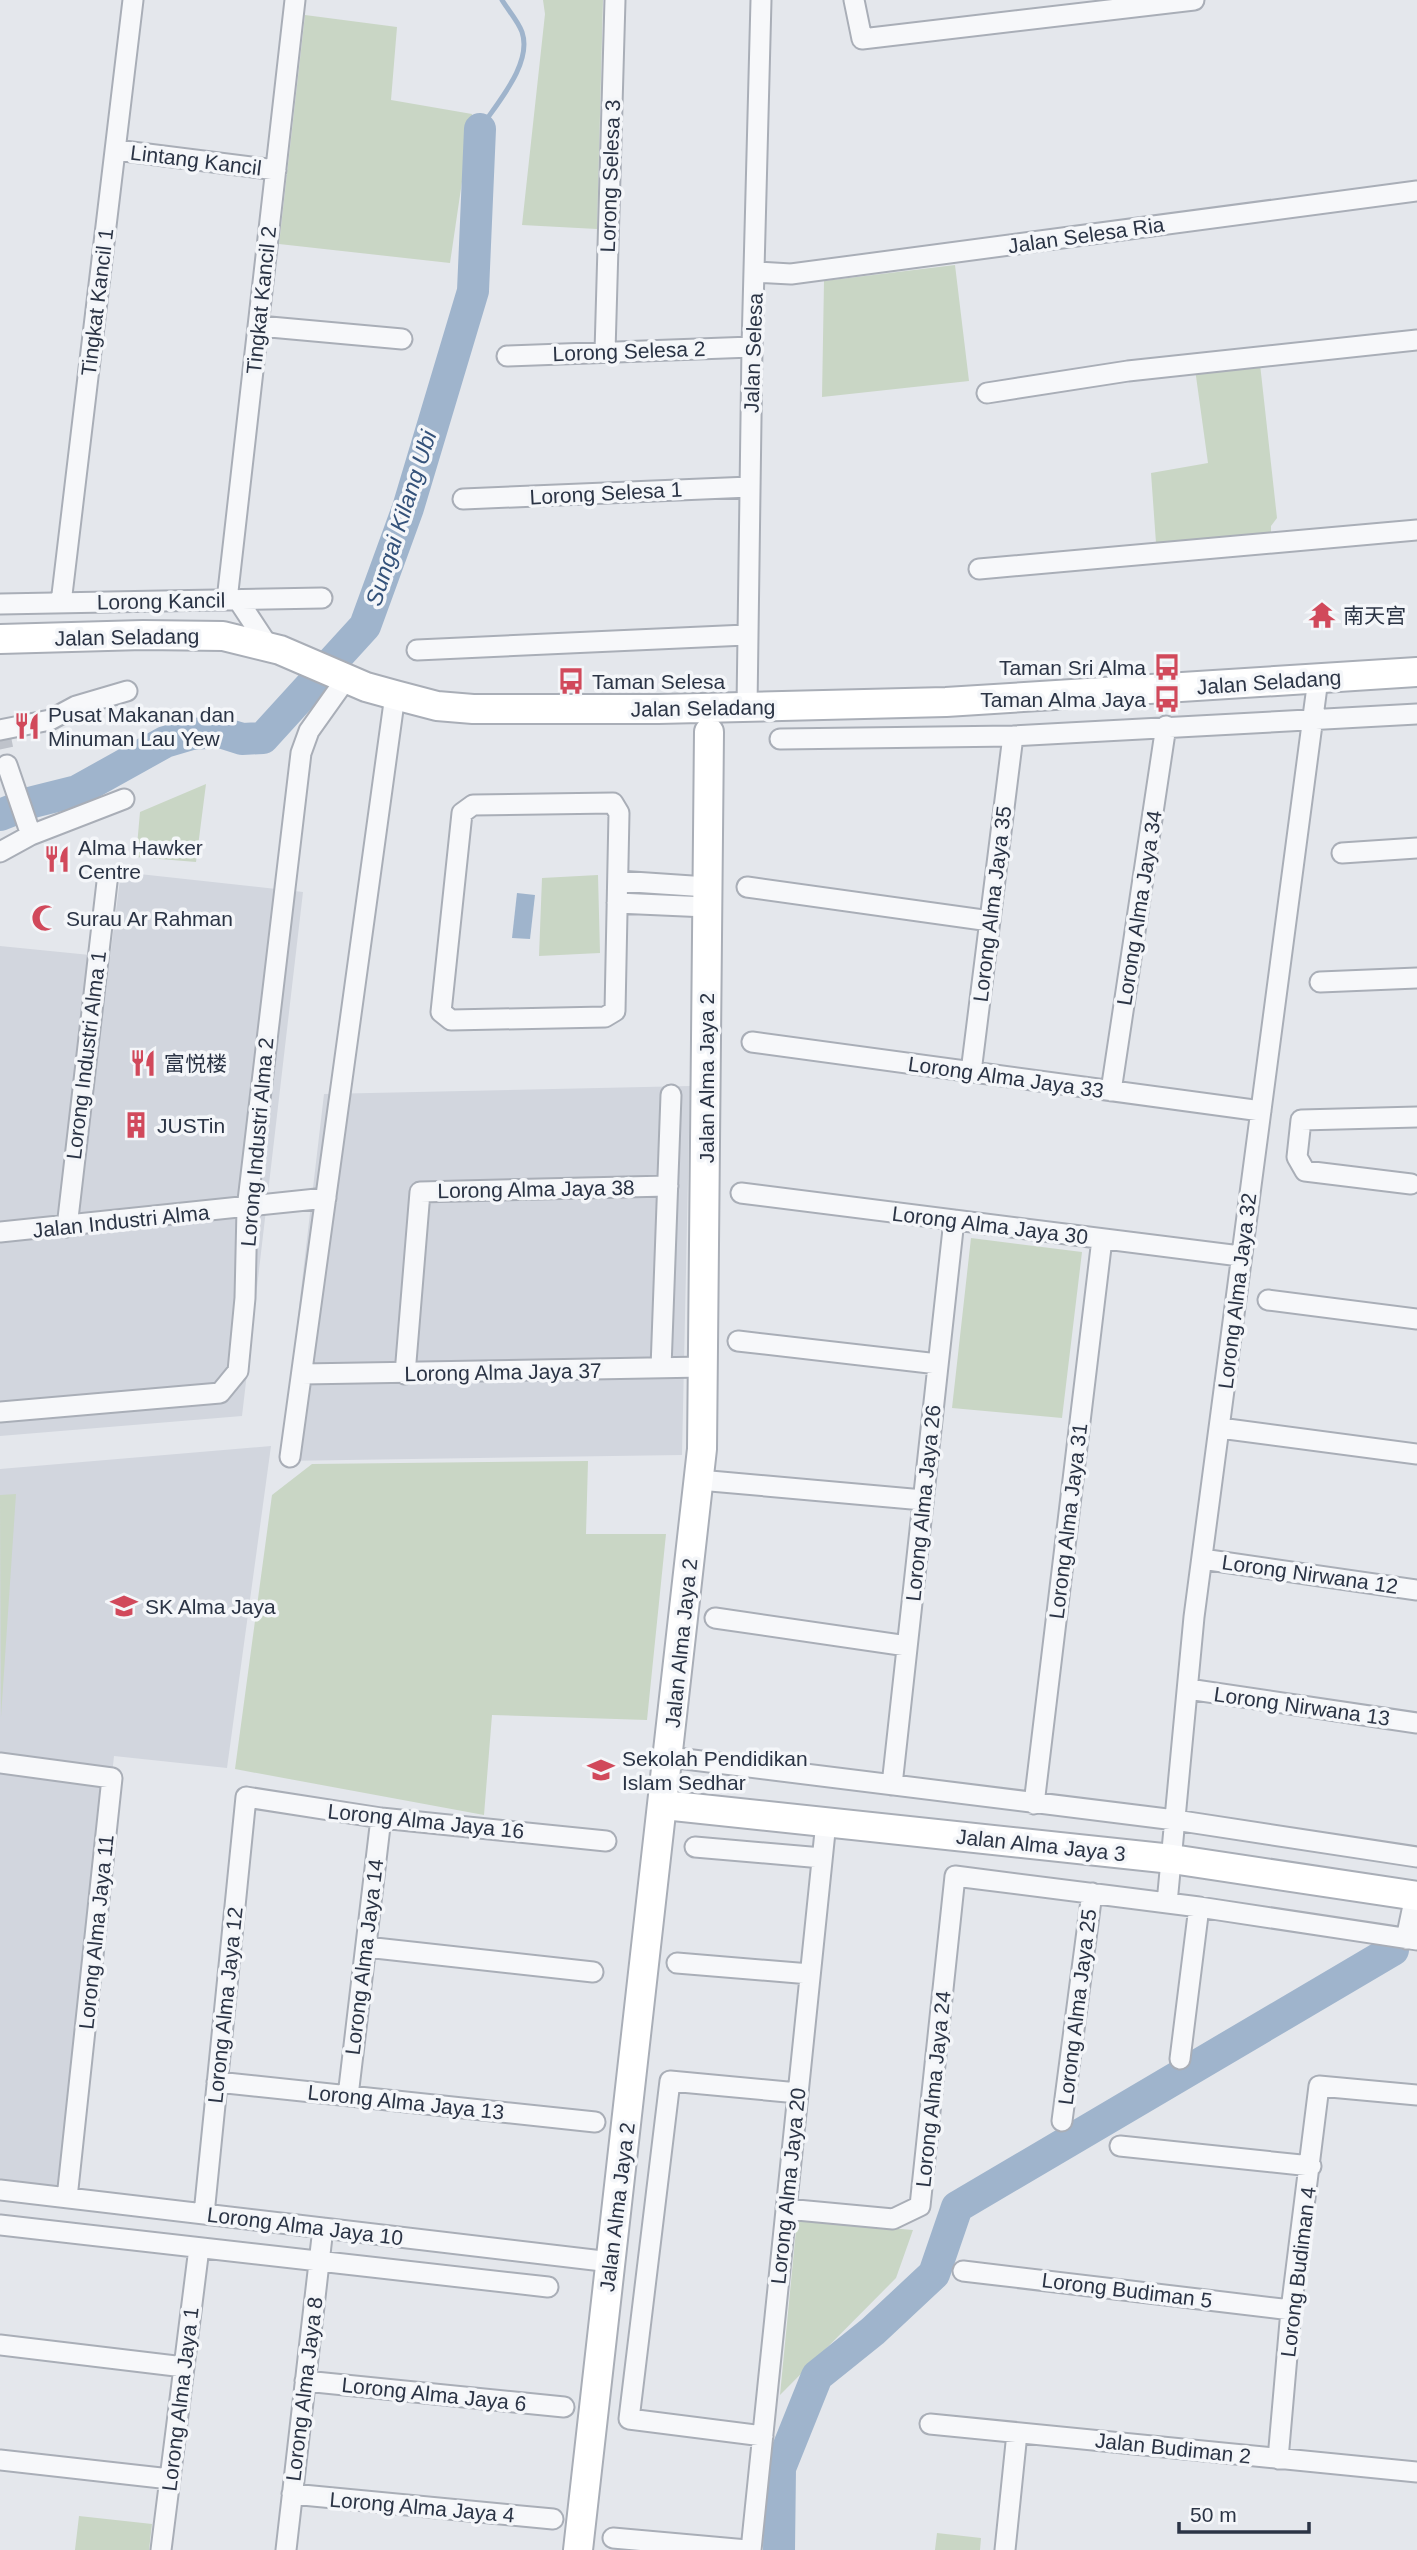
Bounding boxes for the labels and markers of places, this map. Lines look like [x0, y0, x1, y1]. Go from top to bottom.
temple icon: 南天宫 [1307, 600, 1337, 630]
place label: 南天宫 [1343, 604, 1406, 627]
bus stop icon: Taman Sri Alma [1152, 652, 1182, 682]
place label: Taman Sri Alma [999, 656, 1146, 679]
bus stop icon: Taman Selesa [556, 666, 586, 696]
place label: Taman Selesa [592, 670, 725, 693]
bus stop icon: Taman Alma Jaya [1152, 684, 1182, 714]
place label: Taman Alma Jaya [980, 688, 1146, 711]
place label: Pusat Makanan dan Minuman Lau Yew [48, 703, 235, 750]
restaurant icon: Pusat Makanan dan Minuman Lau Yew [12, 711, 42, 741]
place label: Alma Hawker Centre [78, 836, 203, 883]
restaurant icon: Alma Hawker Centre [42, 844, 72, 874]
mosque icon: Surau Ar Rahman [30, 903, 60, 933]
place label: Surau Ar Rahman [66, 907, 233, 930]
restaurant icon: 富悦楼 [128, 1048, 158, 1078]
place label: 富悦楼 [164, 1052, 227, 1075]
building icon: JUSTin [121, 1110, 151, 1140]
place label: JUSTin [157, 1114, 225, 1137]
school or university icon: SK Alma Jaya [109, 1591, 139, 1621]
place label: SK Alma Jaya [145, 1595, 276, 1618]
place label: Sekolah Pendidikan Islam Sedhar [622, 1747, 808, 1794]
school or university icon: Sekolah Pendidikan Islam Sedhar [586, 1755, 616, 1785]

